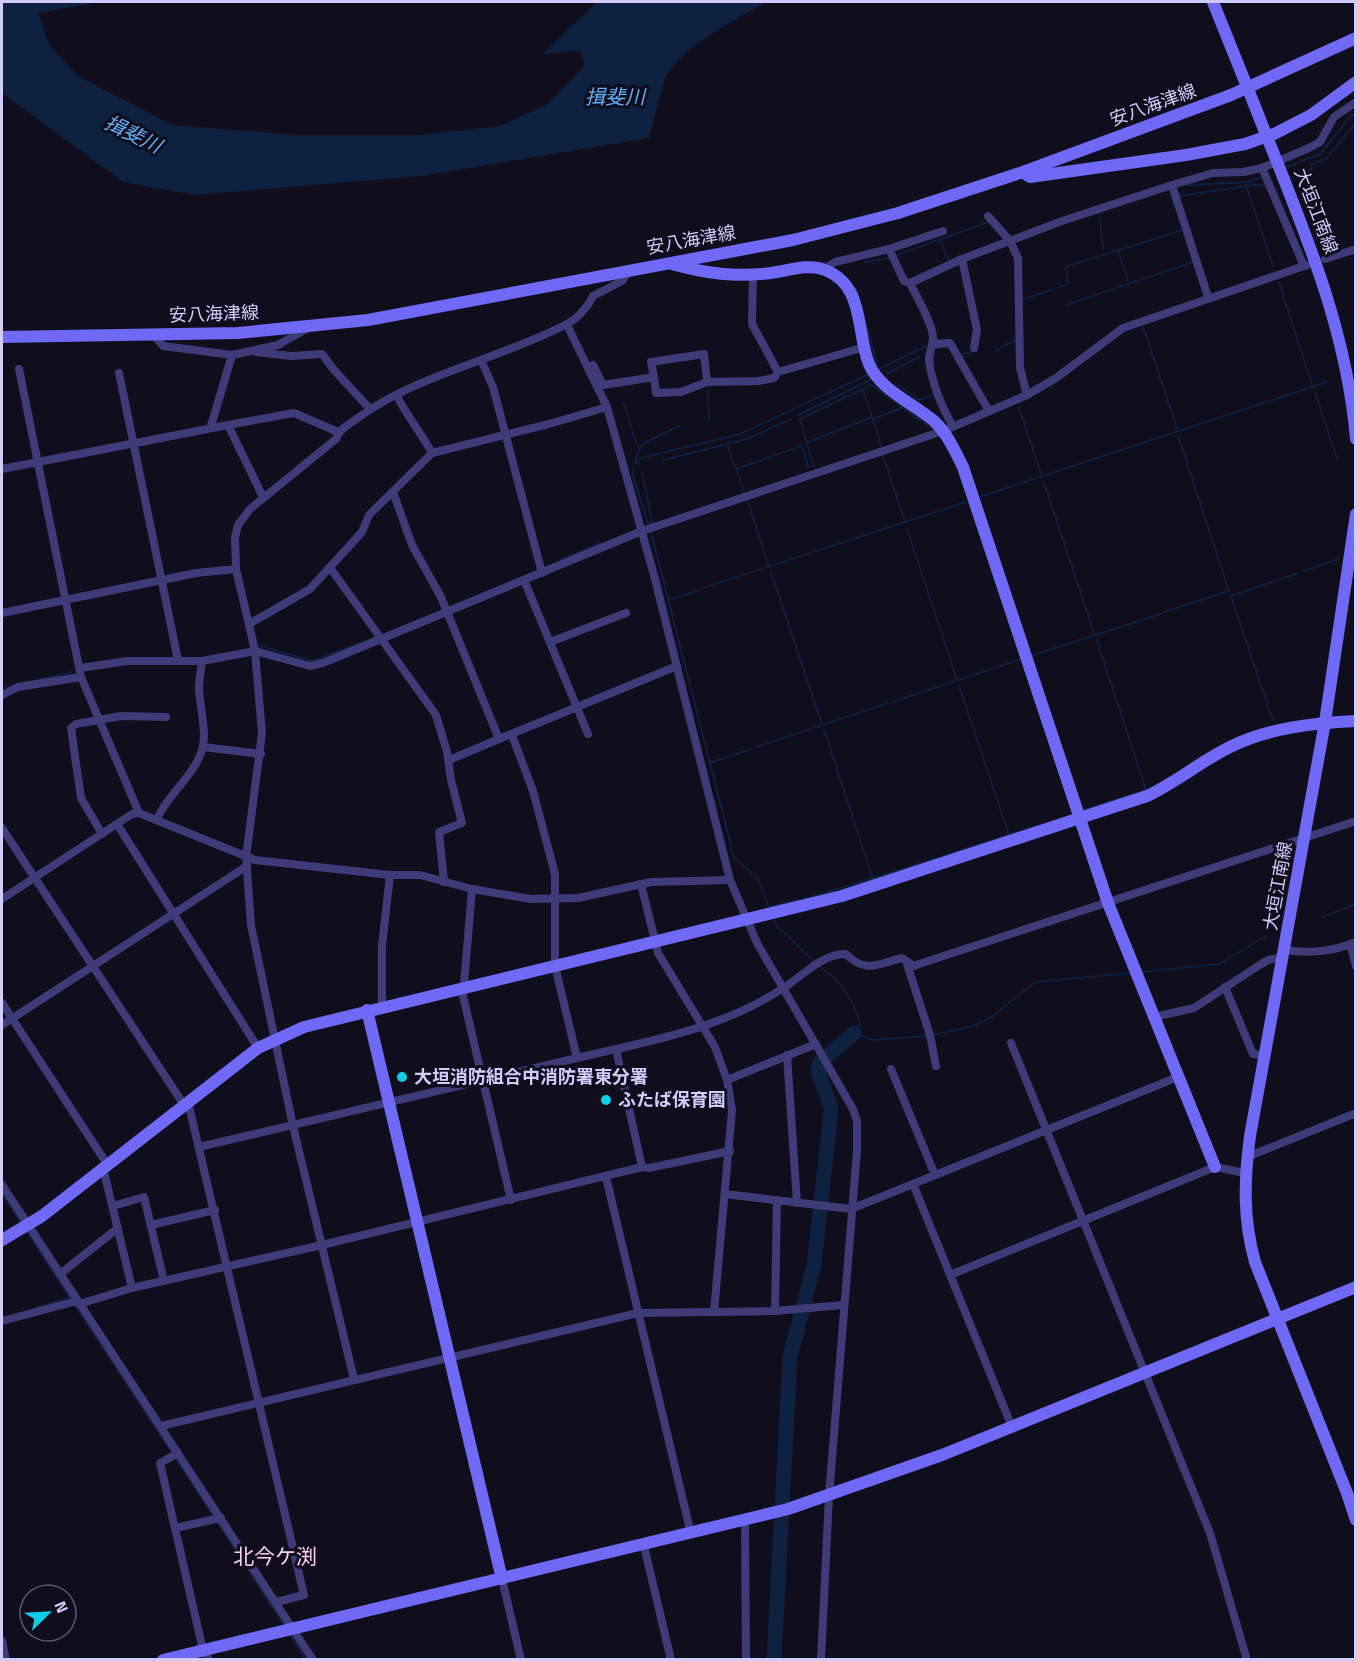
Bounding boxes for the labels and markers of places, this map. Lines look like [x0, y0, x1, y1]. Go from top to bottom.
place label: 大垣消防組合中消防署東分署 [414, 1063, 648, 1090]
marker: 大垣消防組合中消防署東分署 [395, 1070, 409, 1084]
place label: ふたば保育園 [618, 1086, 726, 1113]
marker: ふたば保育園 [599, 1093, 613, 1107]

